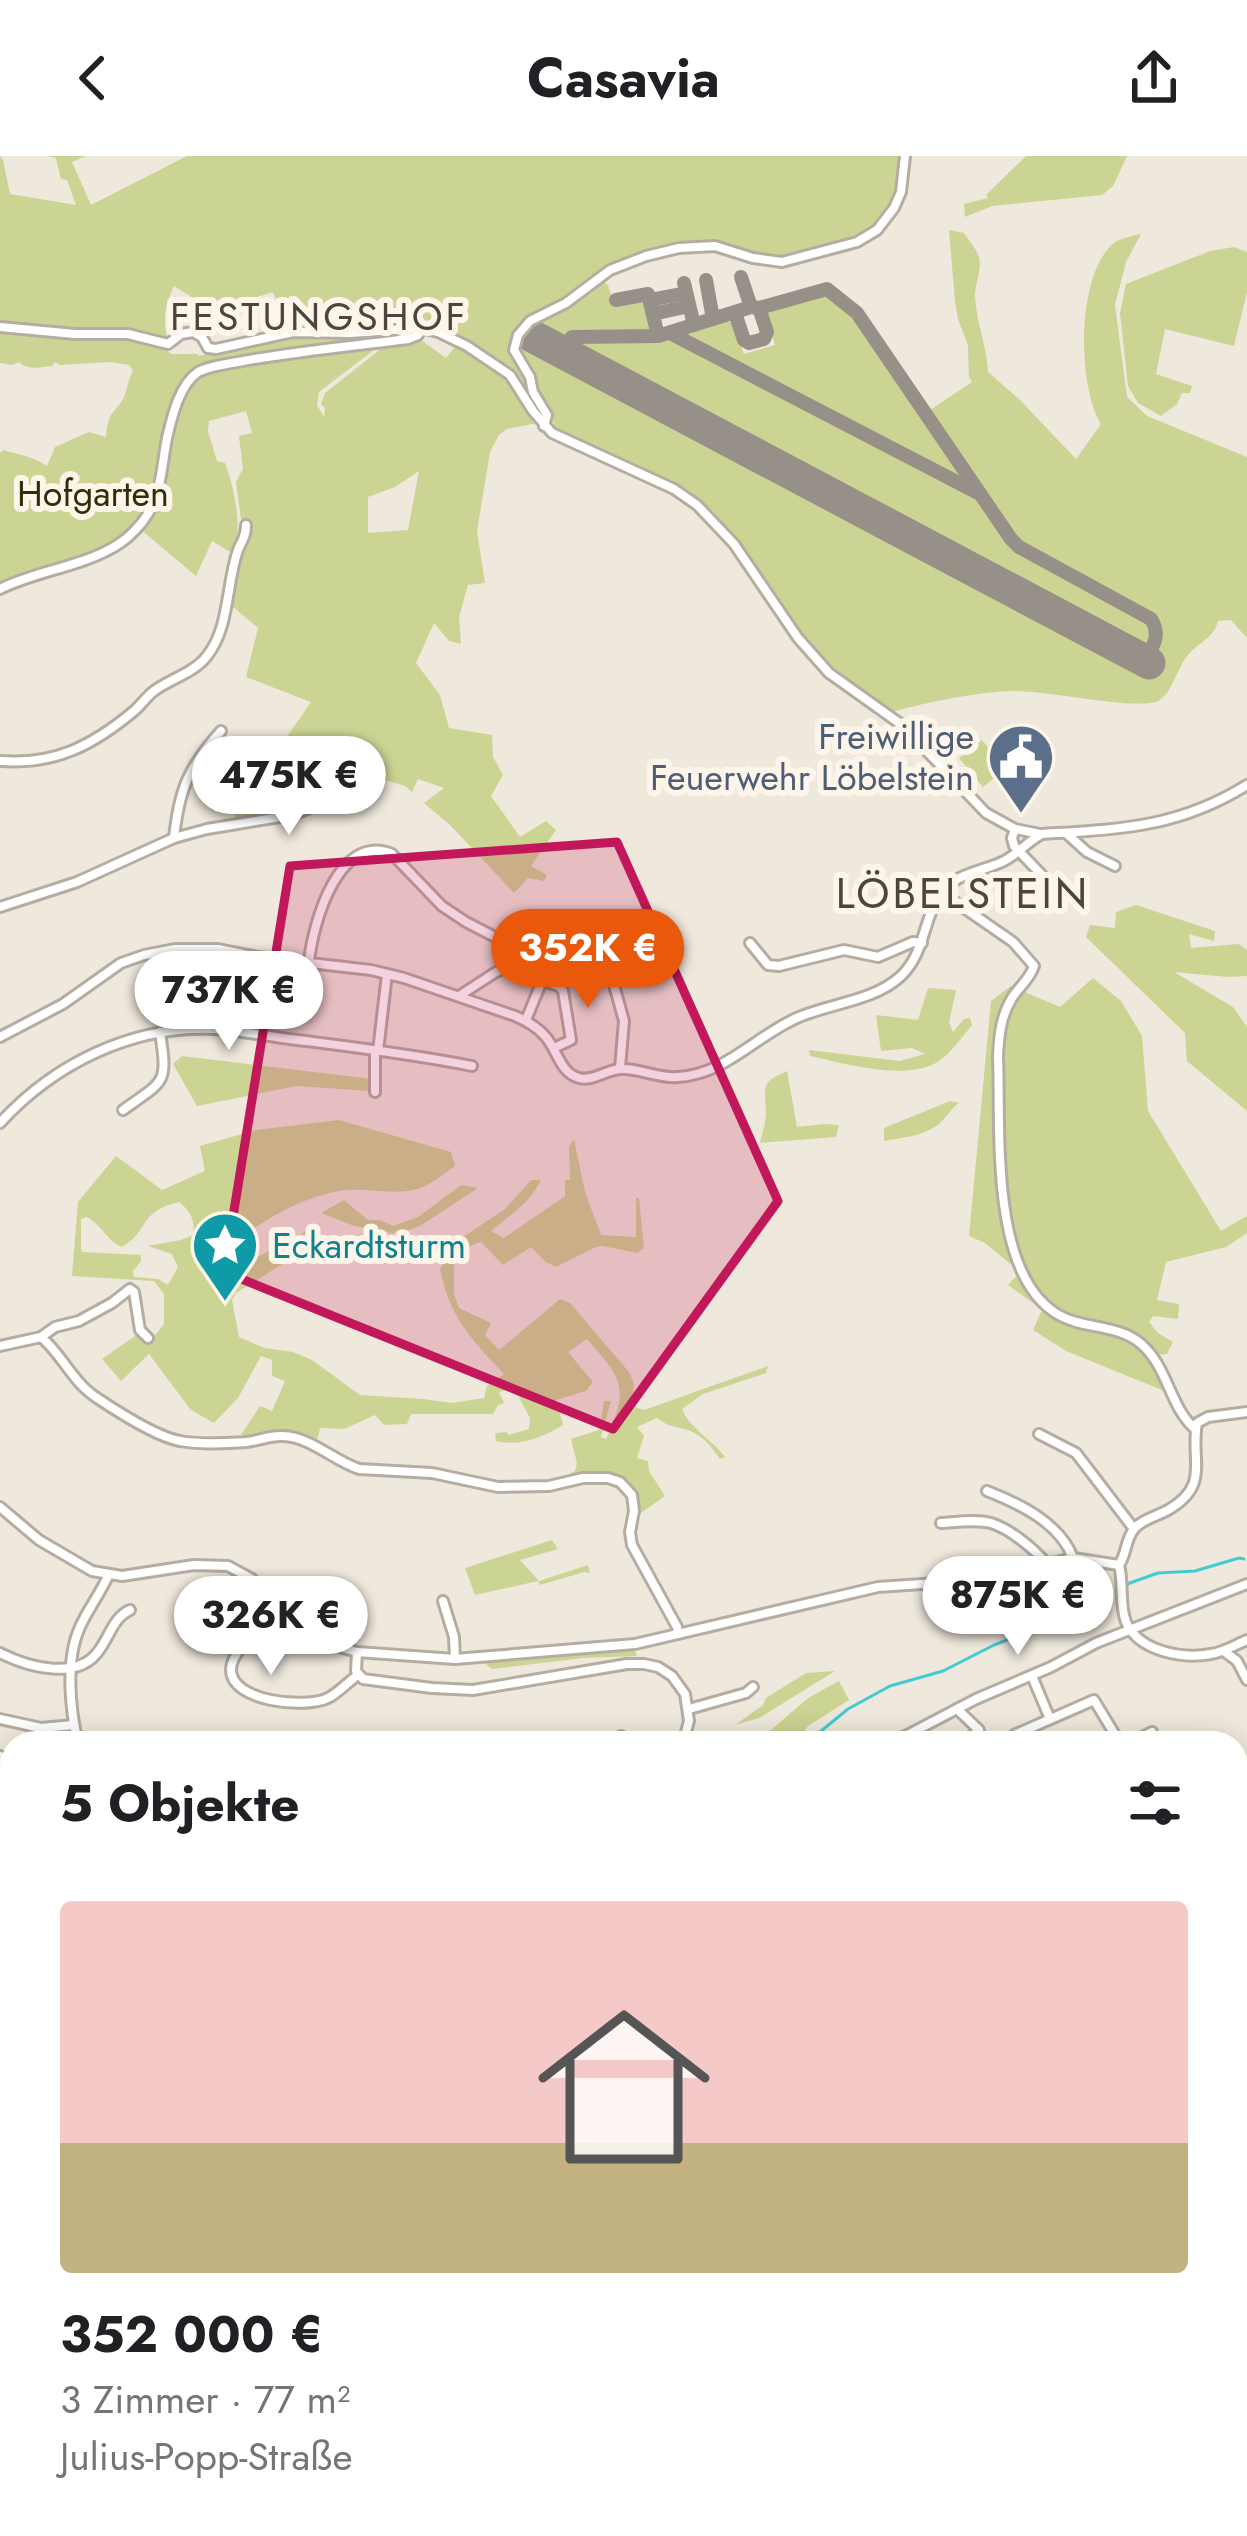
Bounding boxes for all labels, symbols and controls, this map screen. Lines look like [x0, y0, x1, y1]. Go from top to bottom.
text: Casavia [527, 39, 720, 117]
icon: back [60, 45, 126, 111]
icon: share [1121, 45, 1187, 111]
district label: FESTUNGSHOF [170, 288, 468, 345]
park label: Hofgarten [17, 467, 169, 519]
place label: Freiwillige Feuerwehr Löbelstein [650, 710, 974, 803]
public building icon: Freiwillige Feuerwehr Löbelstein [986, 722, 1056, 816]
pin: 475K € [191, 736, 387, 838]
text: 475K € [219, 746, 359, 803]
district label: LÖBELSTEIN [836, 863, 1090, 924]
pin: 352K € [490, 909, 686, 1011]
text: 352K € [518, 919, 658, 976]
pin: 737K € [131, 951, 327, 1053]
text: 737K € [161, 961, 297, 1018]
place icon: Eckardtsturm [190, 1210, 260, 1304]
place label: Eckardtsturm [272, 1219, 466, 1271]
pin: 875K € [920, 1556, 1116, 1658]
text: 875K € [949, 1566, 1087, 1623]
pin: 326K € [173, 1576, 369, 1678]
text: 326K € [201, 1586, 341, 1643]
text: 5 Objekte [60, 1766, 300, 1840]
icon: filters [1122, 1770, 1188, 1836]
icon: home [516, 1979, 732, 2195]
text: 352 000 € [60, 2297, 323, 2371]
text: 3 Zimmer · 77 m² [60, 2371, 350, 2428]
text: Julius-Popp-Straße [60, 2428, 352, 2485]

